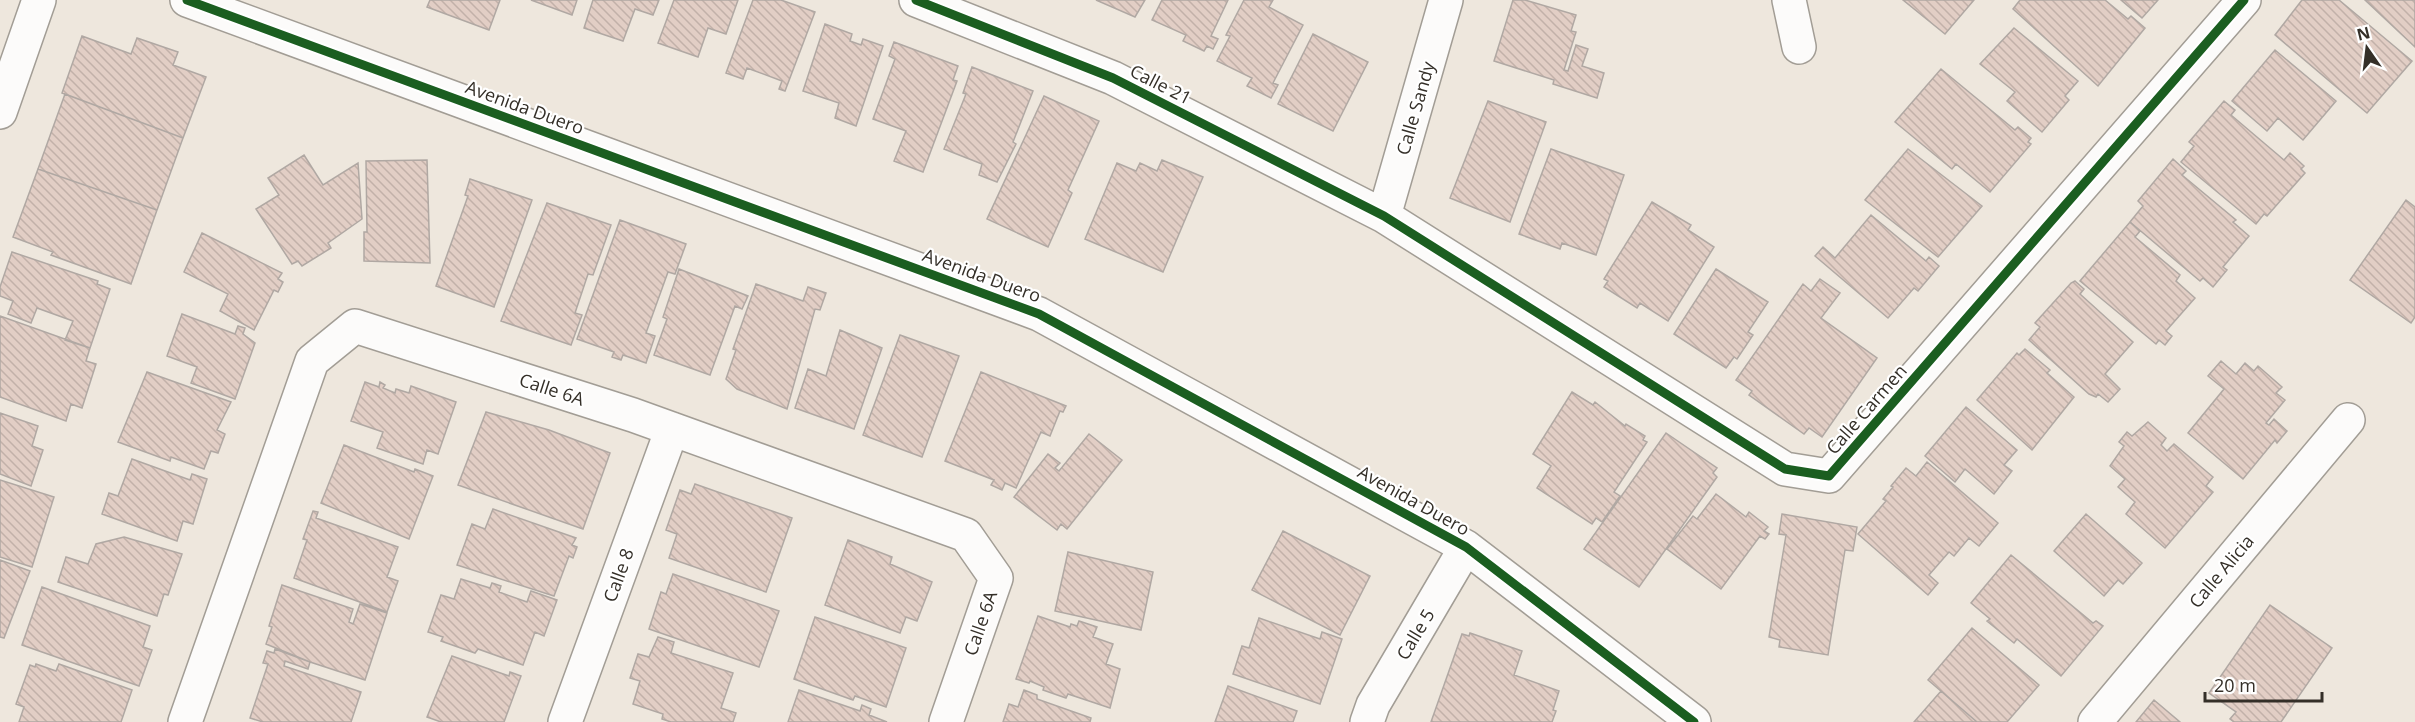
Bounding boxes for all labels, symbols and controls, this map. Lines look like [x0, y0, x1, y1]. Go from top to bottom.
north arrow [2337, 18, 2397, 78]
text: N [2354, 21, 2372, 46]
street label: Calle 21 [1126, 58, 1196, 110]
street label: Calle Sandy [1390, 58, 1440, 158]
street label: Avenida Duero [463, 74, 587, 140]
street label: Avenida Duero [920, 242, 1044, 308]
street label: Calle Carmen [1820, 359, 1912, 459]
street label: Calle 6A [516, 367, 588, 411]
street label: Avenida Duero [1354, 459, 1474, 541]
street label: Calle Alicia [2183, 529, 2259, 613]
street label: Calle 8 [597, 545, 639, 605]
street label: Calle 6A [958, 587, 1002, 659]
street label: Calle 5 [1390, 604, 1440, 664]
scale bar [2205, 665, 2322, 703]
text: 20 m [2214, 673, 2256, 697]

